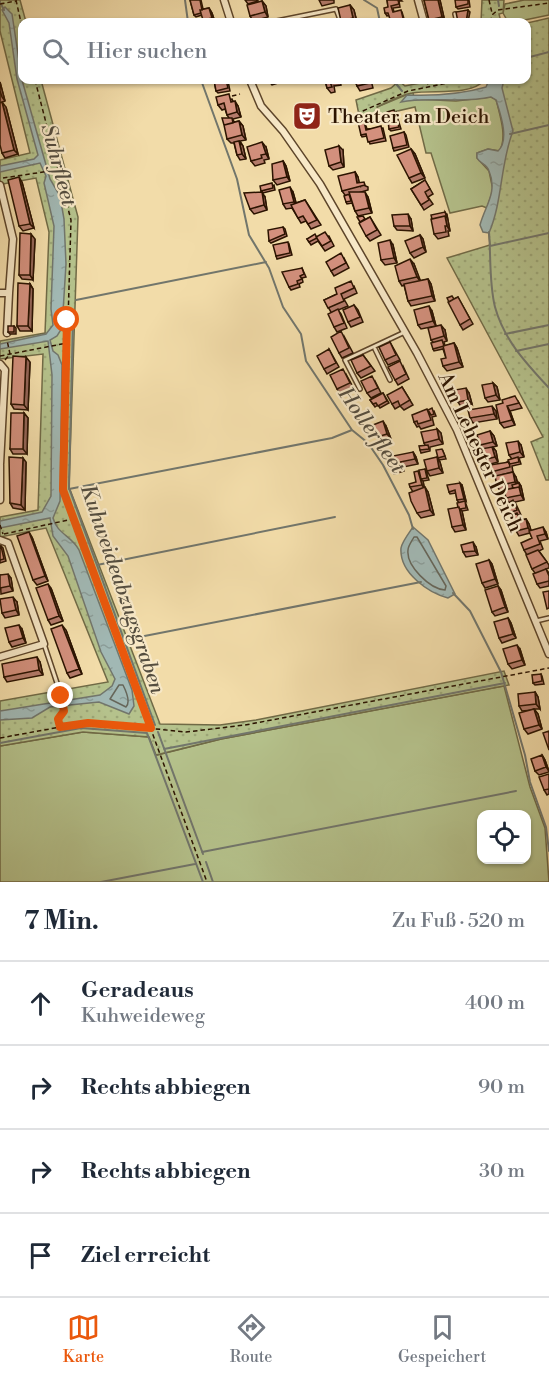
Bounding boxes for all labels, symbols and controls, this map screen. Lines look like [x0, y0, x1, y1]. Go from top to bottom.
search box [18, 18, 531, 84]
icon: search [39, 35, 72, 68]
text: Hier suchen [87, 38, 207, 65]
theatre icon: Theater am Deich [291, 100, 323, 132]
place label: Theater am Deich [328, 105, 490, 130]
water label: Suhrfleet [35, 121, 82, 210]
route start [53, 306, 79, 332]
street label: Am Lehester Deich [431, 368, 528, 537]
water label: Hollerfleet [331, 382, 411, 480]
water label: Kuhweideabzugsgraben [74, 481, 170, 698]
route end [47, 682, 73, 708]
map controls [477, 810, 531, 864]
button: locate [477, 810, 531, 864]
text: 7 Min. [24, 905, 99, 937]
text: Zu Fuß · 520 m [392, 909, 525, 934]
text: Geradeaus [81, 977, 194, 1004]
icon: ahead [24, 987, 57, 1020]
text: 400 m [465, 991, 525, 1016]
text: Kuhweideweg [81, 1004, 205, 1029]
icon: right [24, 1071, 57, 1104]
text: Rechts abbiegen [81, 1074, 251, 1101]
text: 90 m [478, 1075, 525, 1100]
icon: right [24, 1155, 57, 1188]
text: Rechts abbiegen [81, 1158, 251, 1185]
text: 30 m [479, 1159, 525, 1184]
icon: arrive [24, 1239, 57, 1272]
text: Ziel erreicht [81, 1242, 210, 1269]
tab: Karte [63, 1311, 104, 1367]
tab: Route [230, 1311, 272, 1367]
tab: Gespeichert [398, 1311, 486, 1367]

